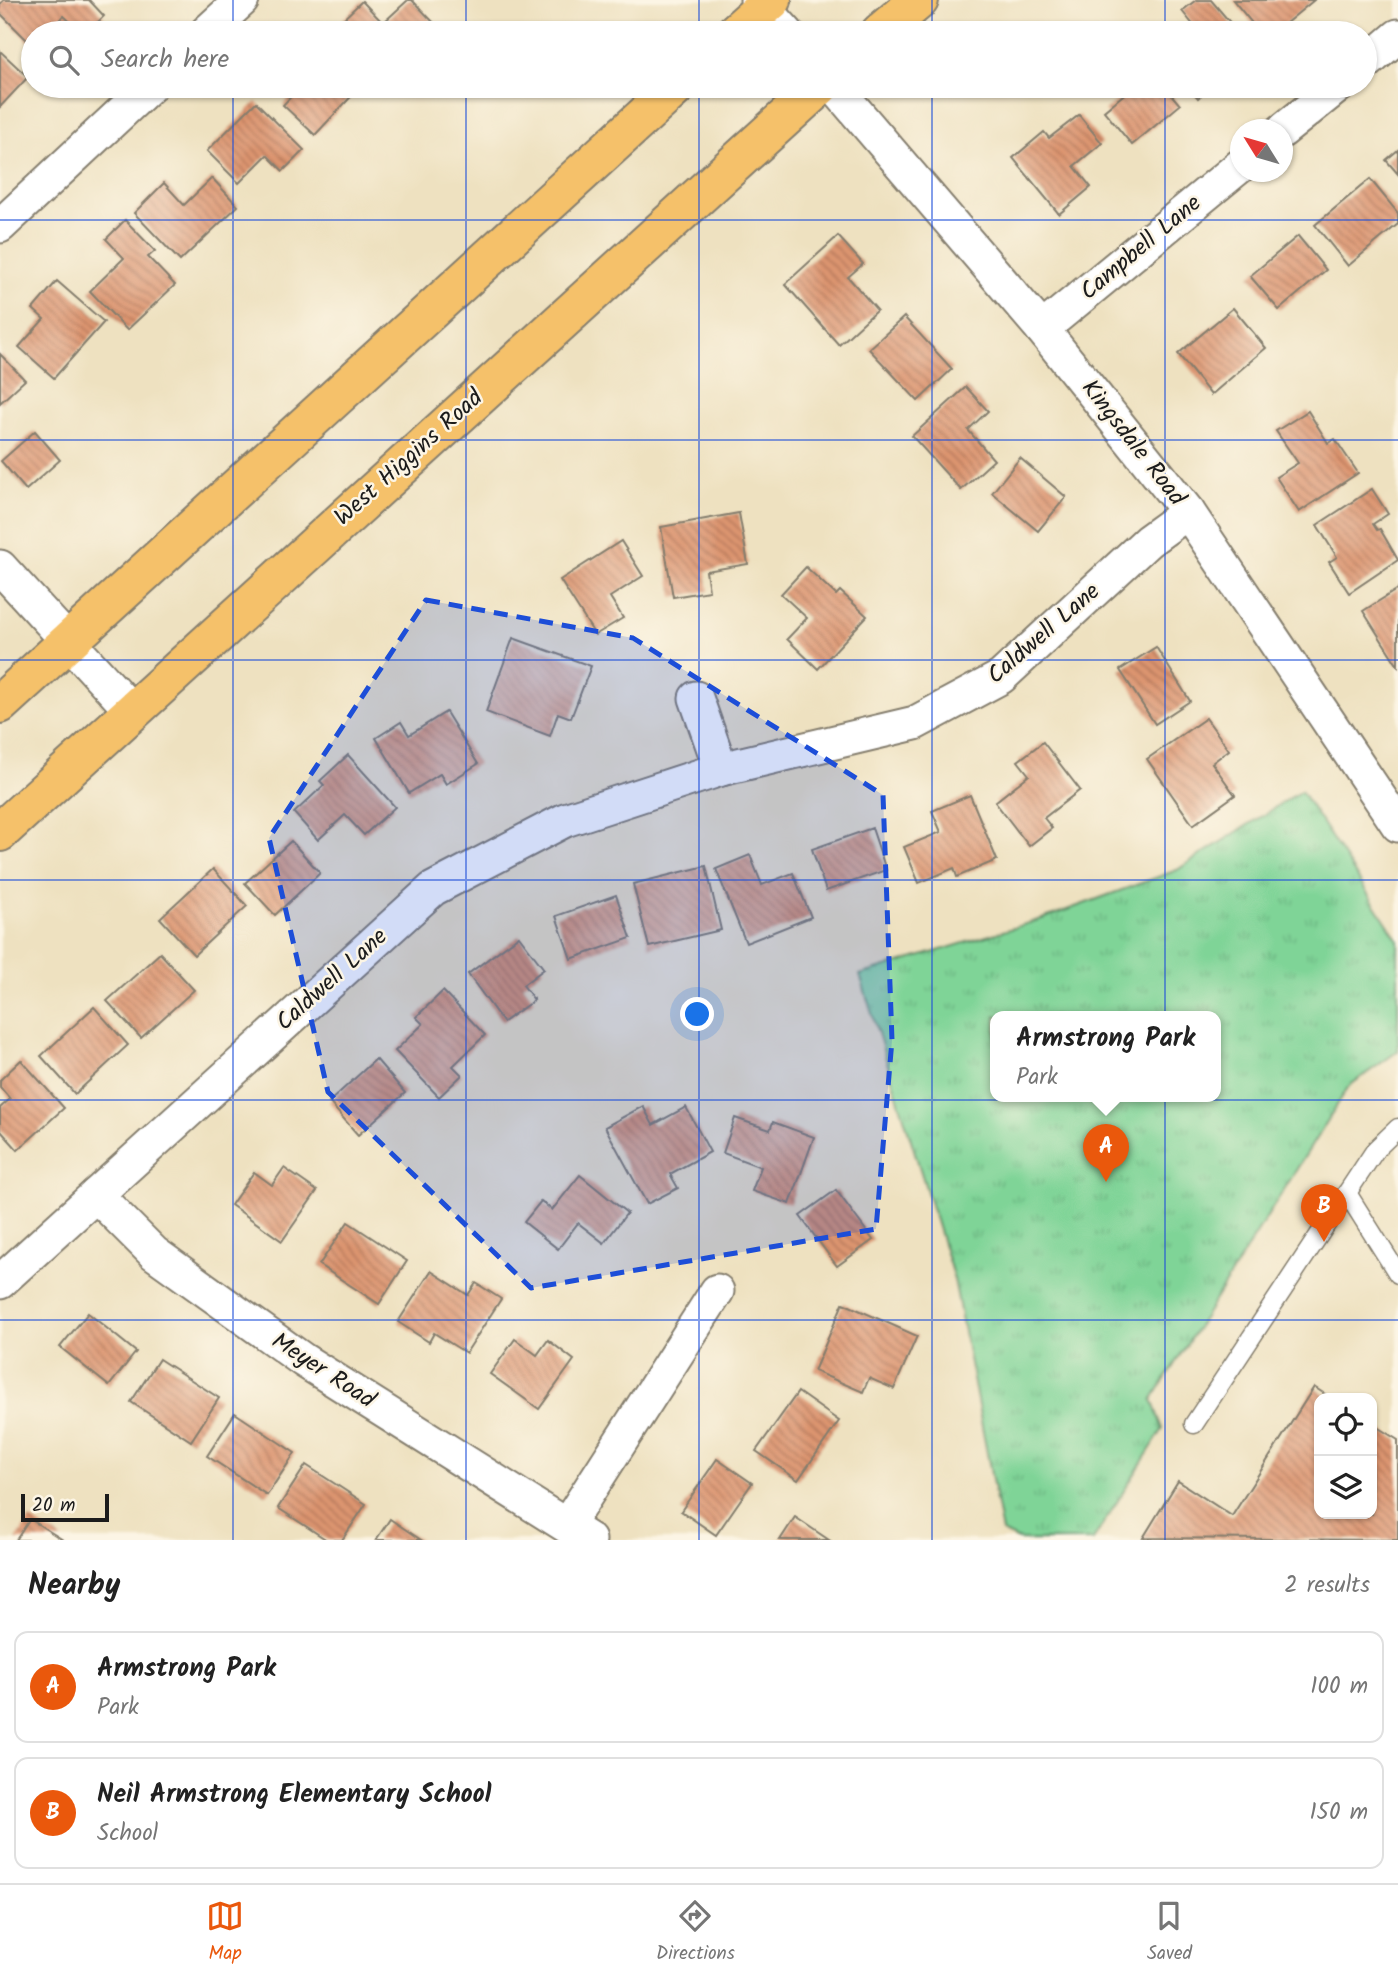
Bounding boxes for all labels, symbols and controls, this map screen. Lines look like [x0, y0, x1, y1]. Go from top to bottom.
search box [21, 21, 1377, 98]
text: Search here [101, 39, 229, 81]
icon: search [45, 41, 83, 79]
north arrow [1230, 119, 1293, 182]
street label: Campbell Lane [1071, 185, 1211, 311]
street label: Kingsdale Road [1071, 371, 1196, 516]
street label: West Higgins Road [325, 379, 493, 536]
street label: Caldwell Lane [978, 573, 1110, 695]
street label: Caldwell Lane [267, 919, 397, 1041]
your location [680, 997, 714, 1031]
popup [990, 1011, 1221, 1102]
text: Armstrong Park [1016, 1018, 1195, 1060]
text: Park [1016, 1060, 1058, 1096]
pin: A [1083, 1124, 1129, 1182]
pin: B [1301, 1184, 1347, 1242]
street label: Meyer Road [263, 1323, 384, 1420]
map controls [1314, 1393, 1377, 1519]
button: locate [1314, 1393, 1377, 1456]
button: layers [1314, 1456, 1377, 1519]
scale bar [21, 1491, 108, 1523]
text: 20 m [32, 1491, 75, 1521]
text: Nearby [28, 1562, 120, 1610]
text: 2 results [1284, 1568, 1370, 1604]
text: Armstrong Park [97, 1648, 276, 1690]
text: A [46, 1669, 60, 1705]
text: 100 m [1310, 1669, 1368, 1705]
text: Park [97, 1690, 139, 1726]
text: Neil Armstrong Elementary School [97, 1774, 492, 1816]
text: B [46, 1795, 60, 1831]
text: 150 m [1309, 1795, 1368, 1831]
text: School [97, 1816, 158, 1852]
tab: Map [206, 1897, 244, 1969]
tab: Directions [656, 1897, 735, 1969]
tab: Saved [1147, 1897, 1192, 1969]

